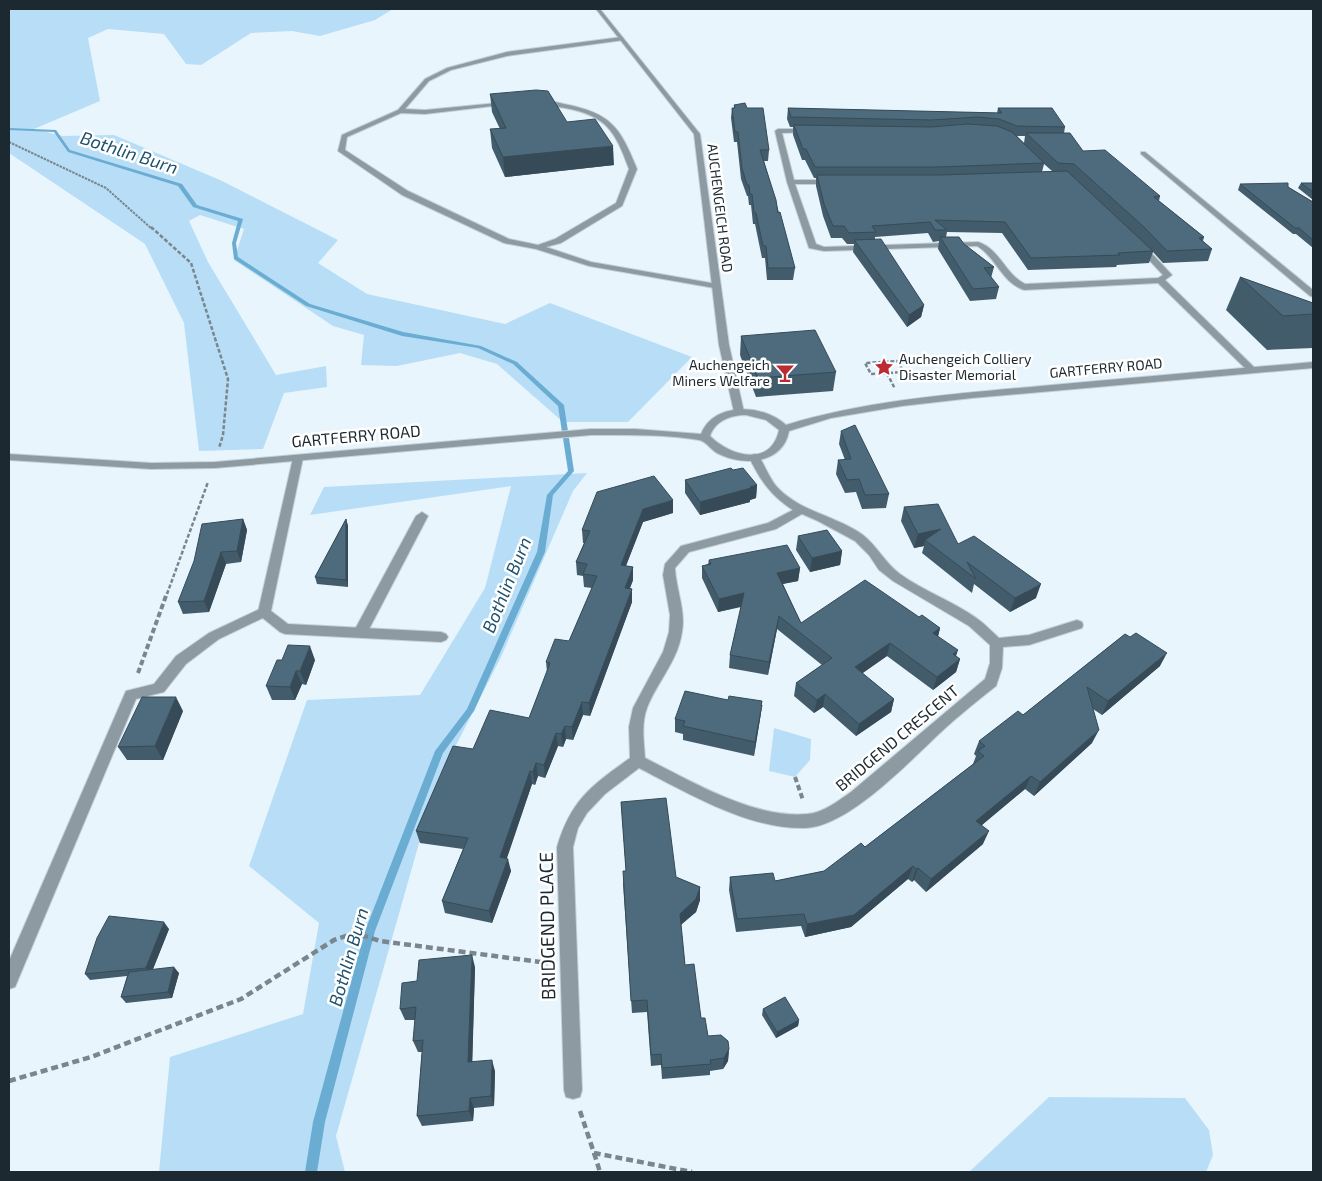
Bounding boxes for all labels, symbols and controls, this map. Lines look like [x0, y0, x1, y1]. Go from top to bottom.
water label: Bothlin Burn [78, 126, 181, 178]
street label: AUCHENGEICH ROAD [704, 143, 737, 273]
place label: Auchengeich Colliery Disaster Memorial [899, 350, 1032, 383]
street label: GARTFERRY ROAD [1049, 354, 1163, 381]
place label: Auchengeich Miners Welfare [672, 356, 770, 389]
place icon: Auchengeich Colliery Disaster Memorial [873, 356, 895, 378]
bar icon: Auchengeich Miners Welfare [774, 362, 796, 384]
street label: GARTFERRY ROAD [291, 420, 421, 451]
water label: Bothlin Burn [477, 533, 535, 636]
street label: BRIDGEND CRESCENT [831, 681, 962, 795]
street label: BRIDGEND PLACE [534, 852, 559, 1000]
water label: Bothlin Burn [323, 905, 373, 1008]

